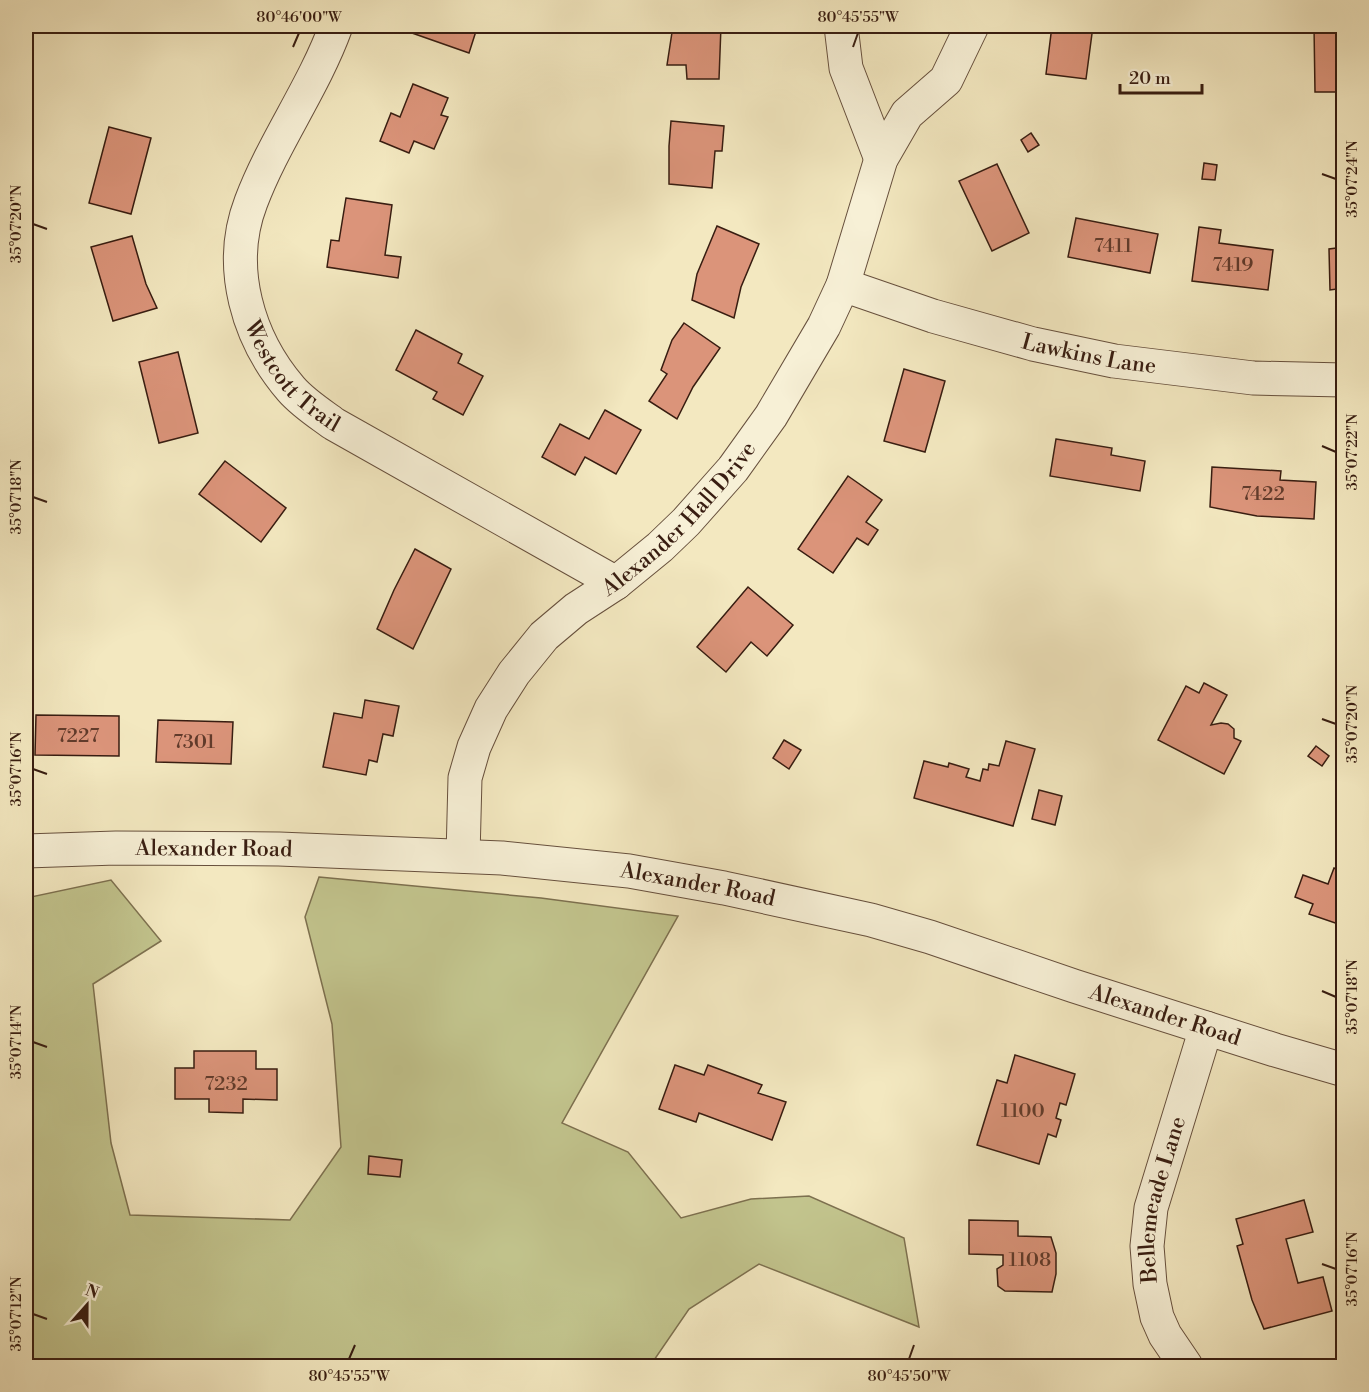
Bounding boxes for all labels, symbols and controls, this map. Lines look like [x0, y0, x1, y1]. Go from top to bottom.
text: 80°46'00"W [256, 8, 342, 27]
text: 80°45'55"W [817, 8, 899, 27]
scale bar [1120, 57, 1202, 95]
text: 20 m [1129, 67, 1171, 90]
text: 35°07'24"N [1343, 140, 1362, 218]
text: 35°07'20"N [7, 185, 26, 263]
house number: 7411 [1094, 234, 1133, 259]
house number: 7419 [1213, 253, 1253, 278]
street label: Westcott Trail [238, 315, 345, 438]
street label: Lawkins Lane [1018, 328, 1158, 380]
text: 35°07'22"N [1343, 414, 1362, 490]
street label: Alexander Hall Drive [596, 436, 762, 603]
text: 35°07'18"N [7, 459, 26, 535]
house number: 7422 [1241, 482, 1285, 507]
text: 35°07'20"N [1343, 685, 1362, 763]
house number: 7227 [57, 724, 99, 749]
house number: 7301 [173, 730, 215, 755]
text: 35°07'16"N [7, 732, 26, 806]
street label: Alexander Road [134, 835, 294, 863]
street label: Alexander Road [618, 857, 778, 912]
text: 35°07'18"N [1343, 959, 1362, 1035]
street label: Alexander Road [1085, 978, 1245, 1052]
text: 35°07'14"N [7, 1005, 26, 1079]
house number: 7232 [204, 1072, 248, 1097]
house number: 1100 [1001, 1099, 1045, 1124]
street label: Bellemeade Lane [1133, 1113, 1192, 1285]
text: 35°07'16"N [1343, 1232, 1362, 1306]
house number: 1108 [1009, 1248, 1051, 1273]
north arrow [57, 1275, 117, 1335]
text: 35°07'12"N [7, 1276, 26, 1352]
text: N [83, 1280, 102, 1304]
text: 80°45'55"W [308, 1367, 390, 1386]
text: 80°45'50"W [868, 1367, 951, 1386]

